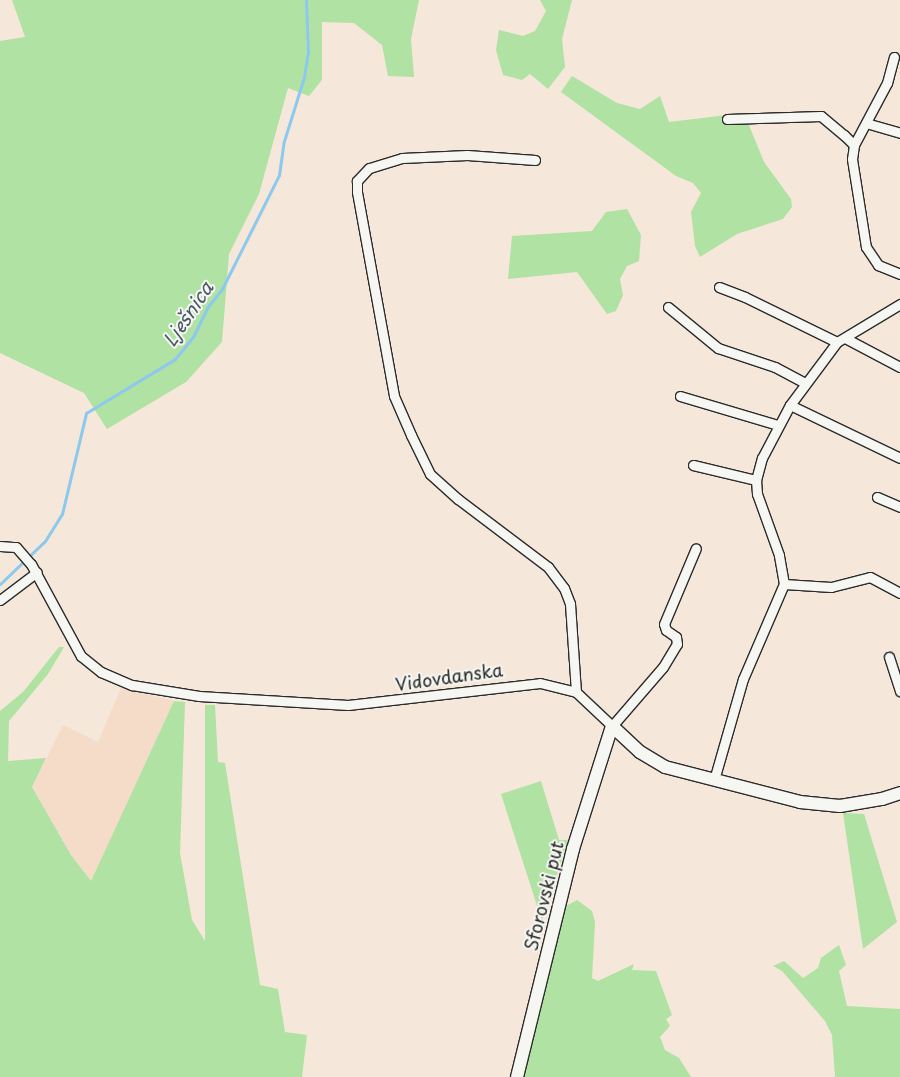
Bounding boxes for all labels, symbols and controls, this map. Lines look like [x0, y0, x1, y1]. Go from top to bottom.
water label: Lješnica [158, 277, 218, 351]
street label: Vidovdanska [394, 659, 504, 695]
street label: Sforovski put [520, 838, 568, 954]

